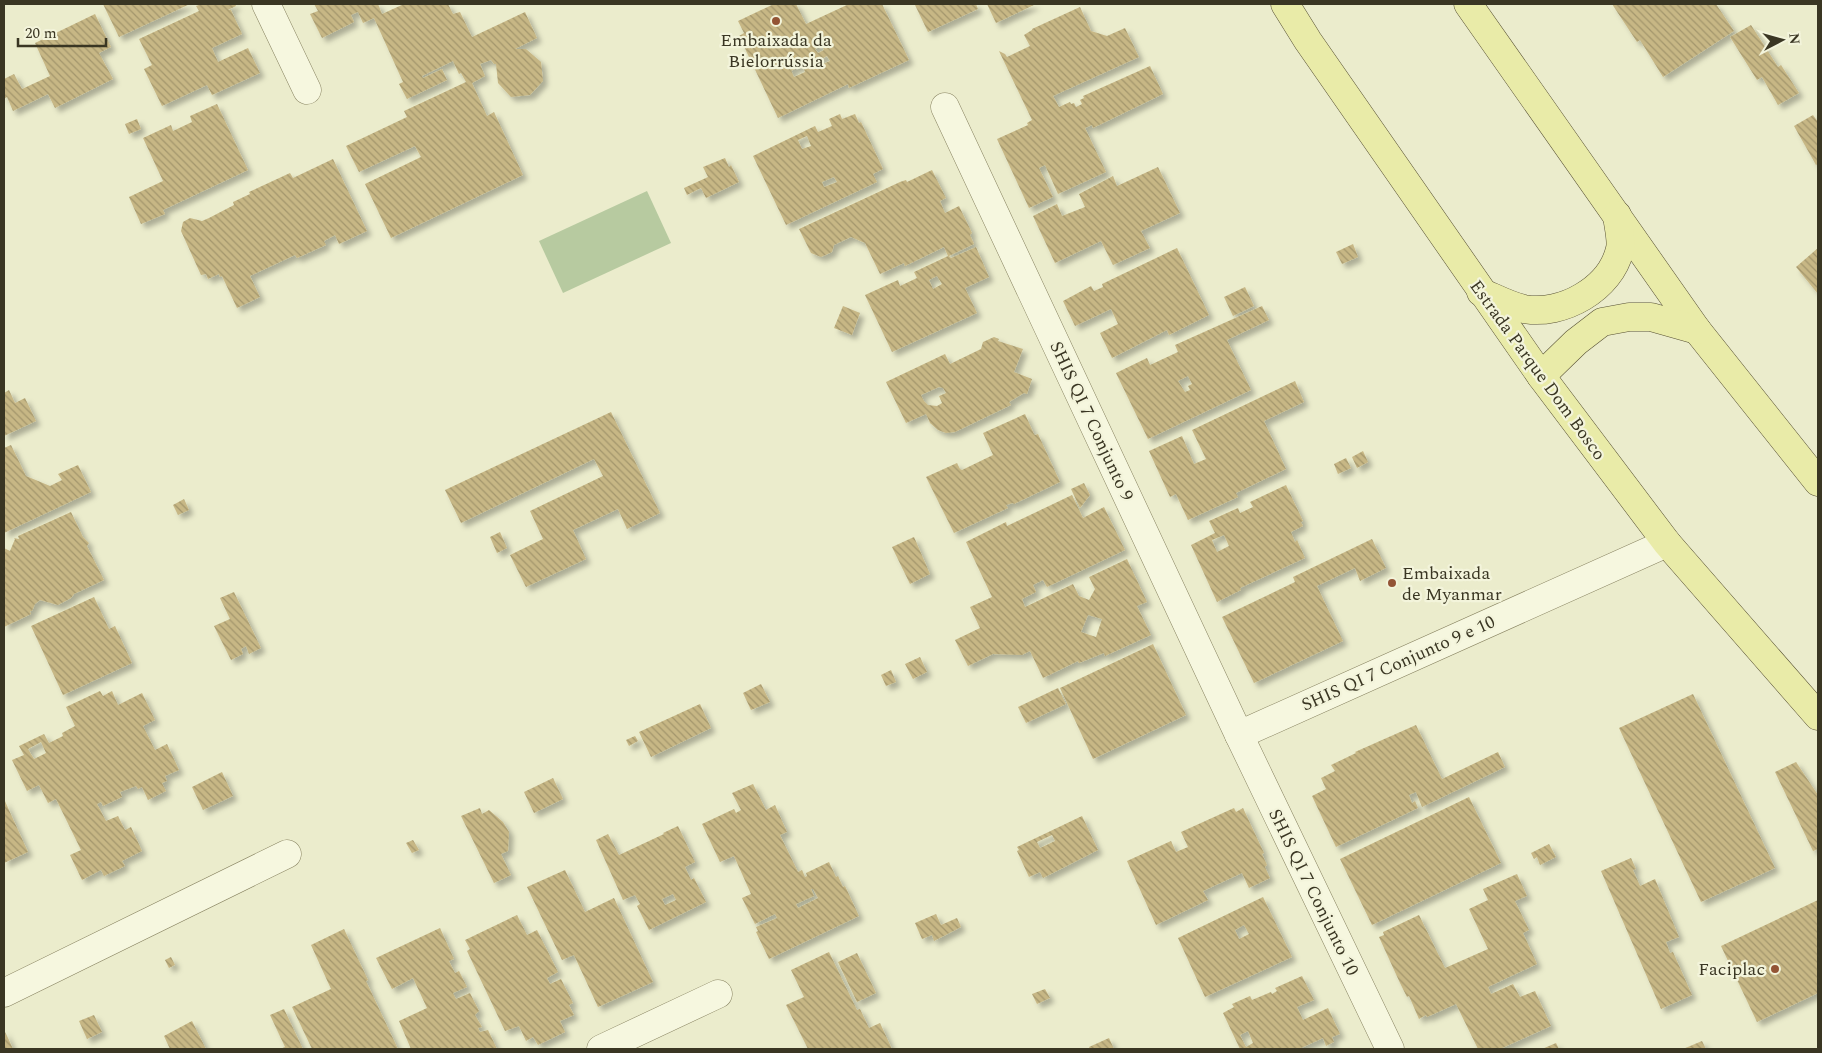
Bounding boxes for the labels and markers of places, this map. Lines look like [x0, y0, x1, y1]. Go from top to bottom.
marker: Embaixada da Bielorrússia [770, 15, 782, 27]
place label: Embaixada da Bielorrússia [720, 27, 832, 75]
place label: Embaixada de Myanmar [1402, 560, 1502, 608]
marker: Embaixada de Myanmar [1386, 577, 1398, 589]
place label: Faciplac [1698, 956, 1765, 983]
marker: Faciplac [1769, 963, 1781, 975]

